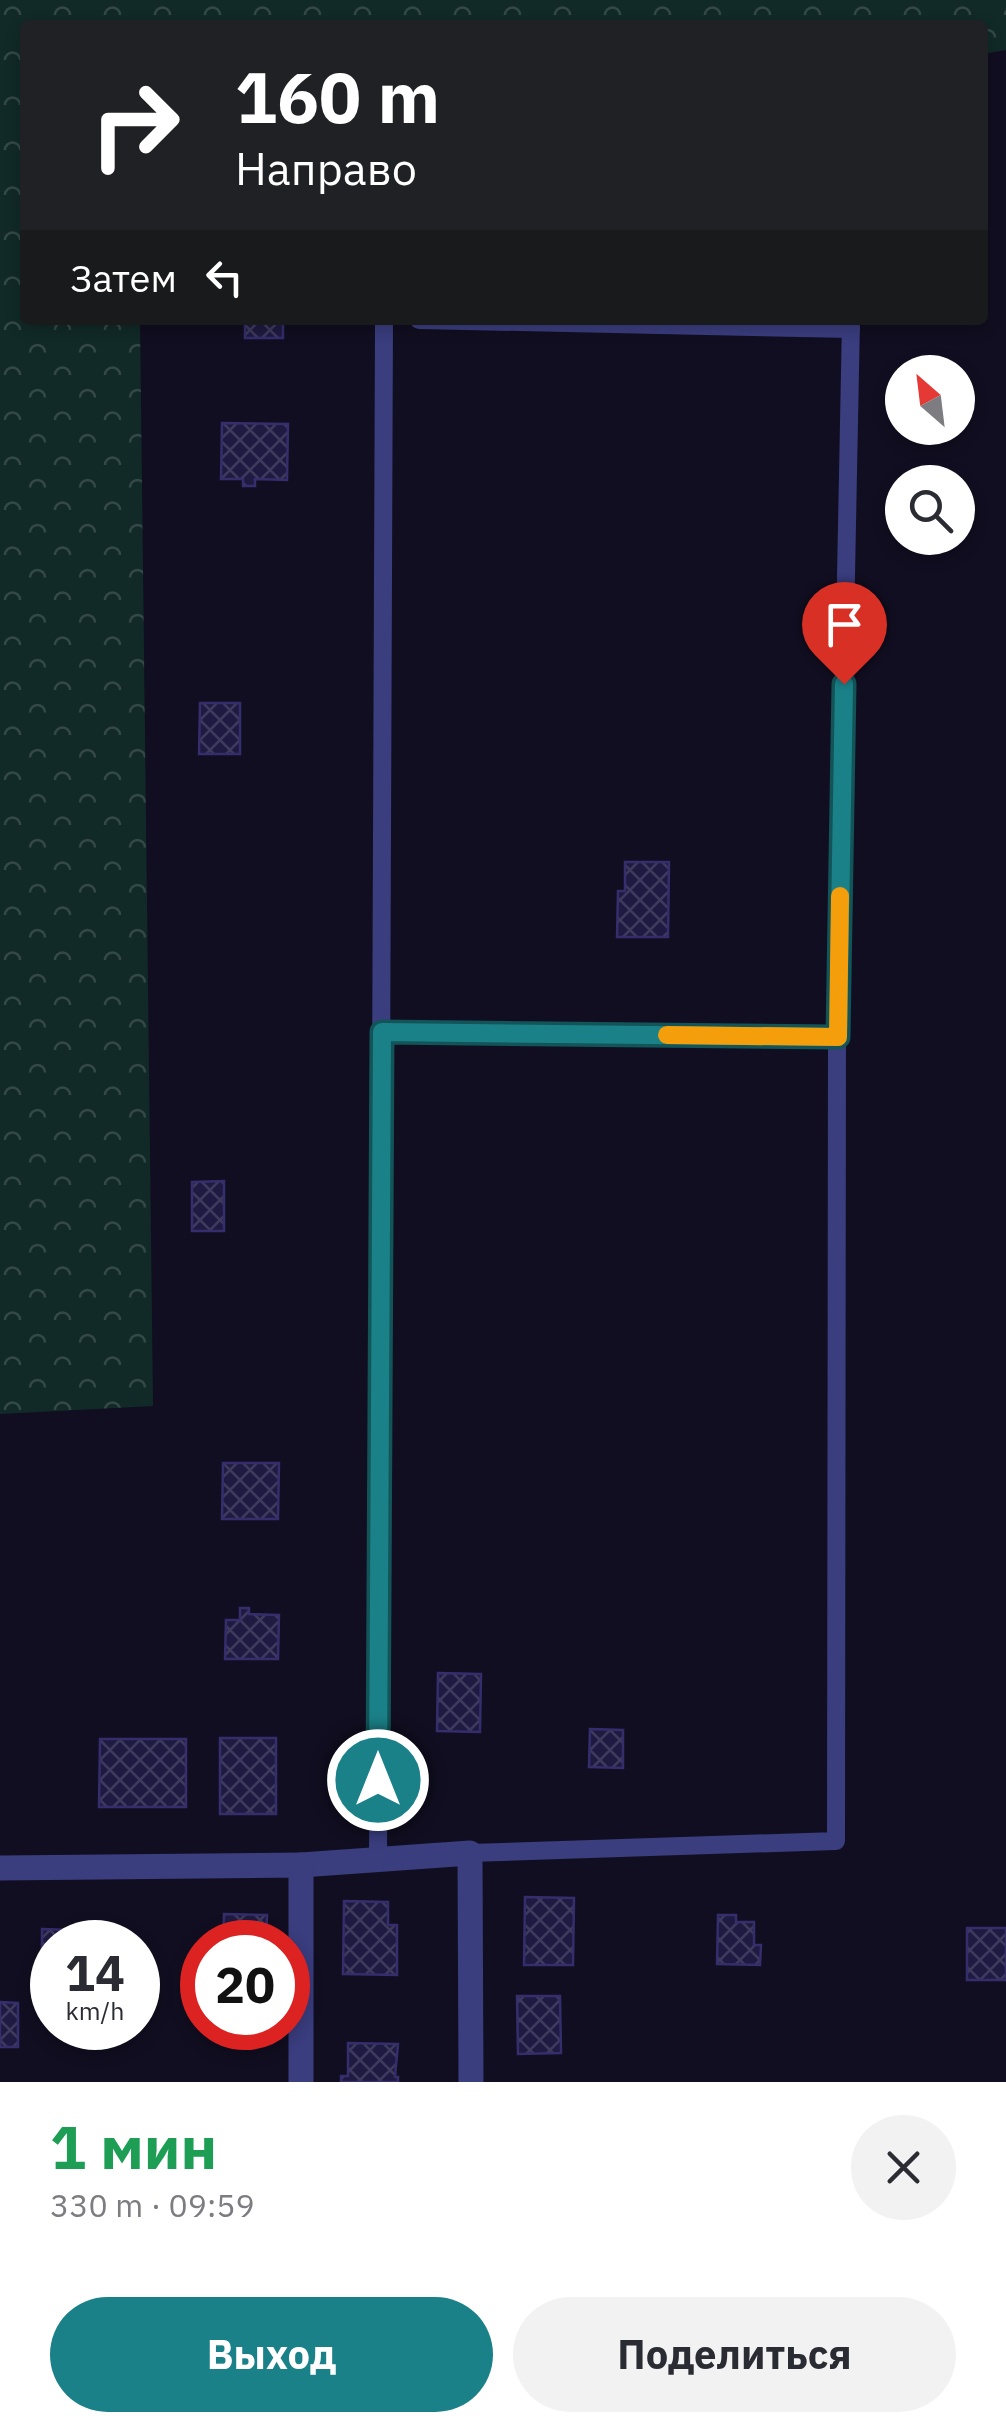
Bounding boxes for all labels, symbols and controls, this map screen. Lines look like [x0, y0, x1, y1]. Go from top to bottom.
text: 160 m [235, 51, 440, 142]
icon: right [70, 60, 200, 190]
text: Направо [235, 139, 417, 197]
icon: left [197, 250, 252, 305]
text: Затем [70, 253, 177, 302]
north arrow [885, 355, 975, 445]
map controls [885, 355, 975, 555]
button: search [885, 465, 975, 555]
pin [802, 582, 887, 685]
icon: arrive [817, 597, 872, 652]
position arrow [326, 1728, 430, 1832]
speed limit sign: 20 [180, 1920, 310, 2050]
text: 14 [65, 1940, 125, 2005]
text: km/h [66, 1994, 124, 2027]
text: 1 мин [50, 2107, 217, 2186]
button: close [851, 2115, 956, 2220]
text: 330 m · 09:59 [50, 2184, 255, 2226]
button: Выход [50, 2297, 493, 2412]
button: Поделиться [513, 2297, 956, 2412]

